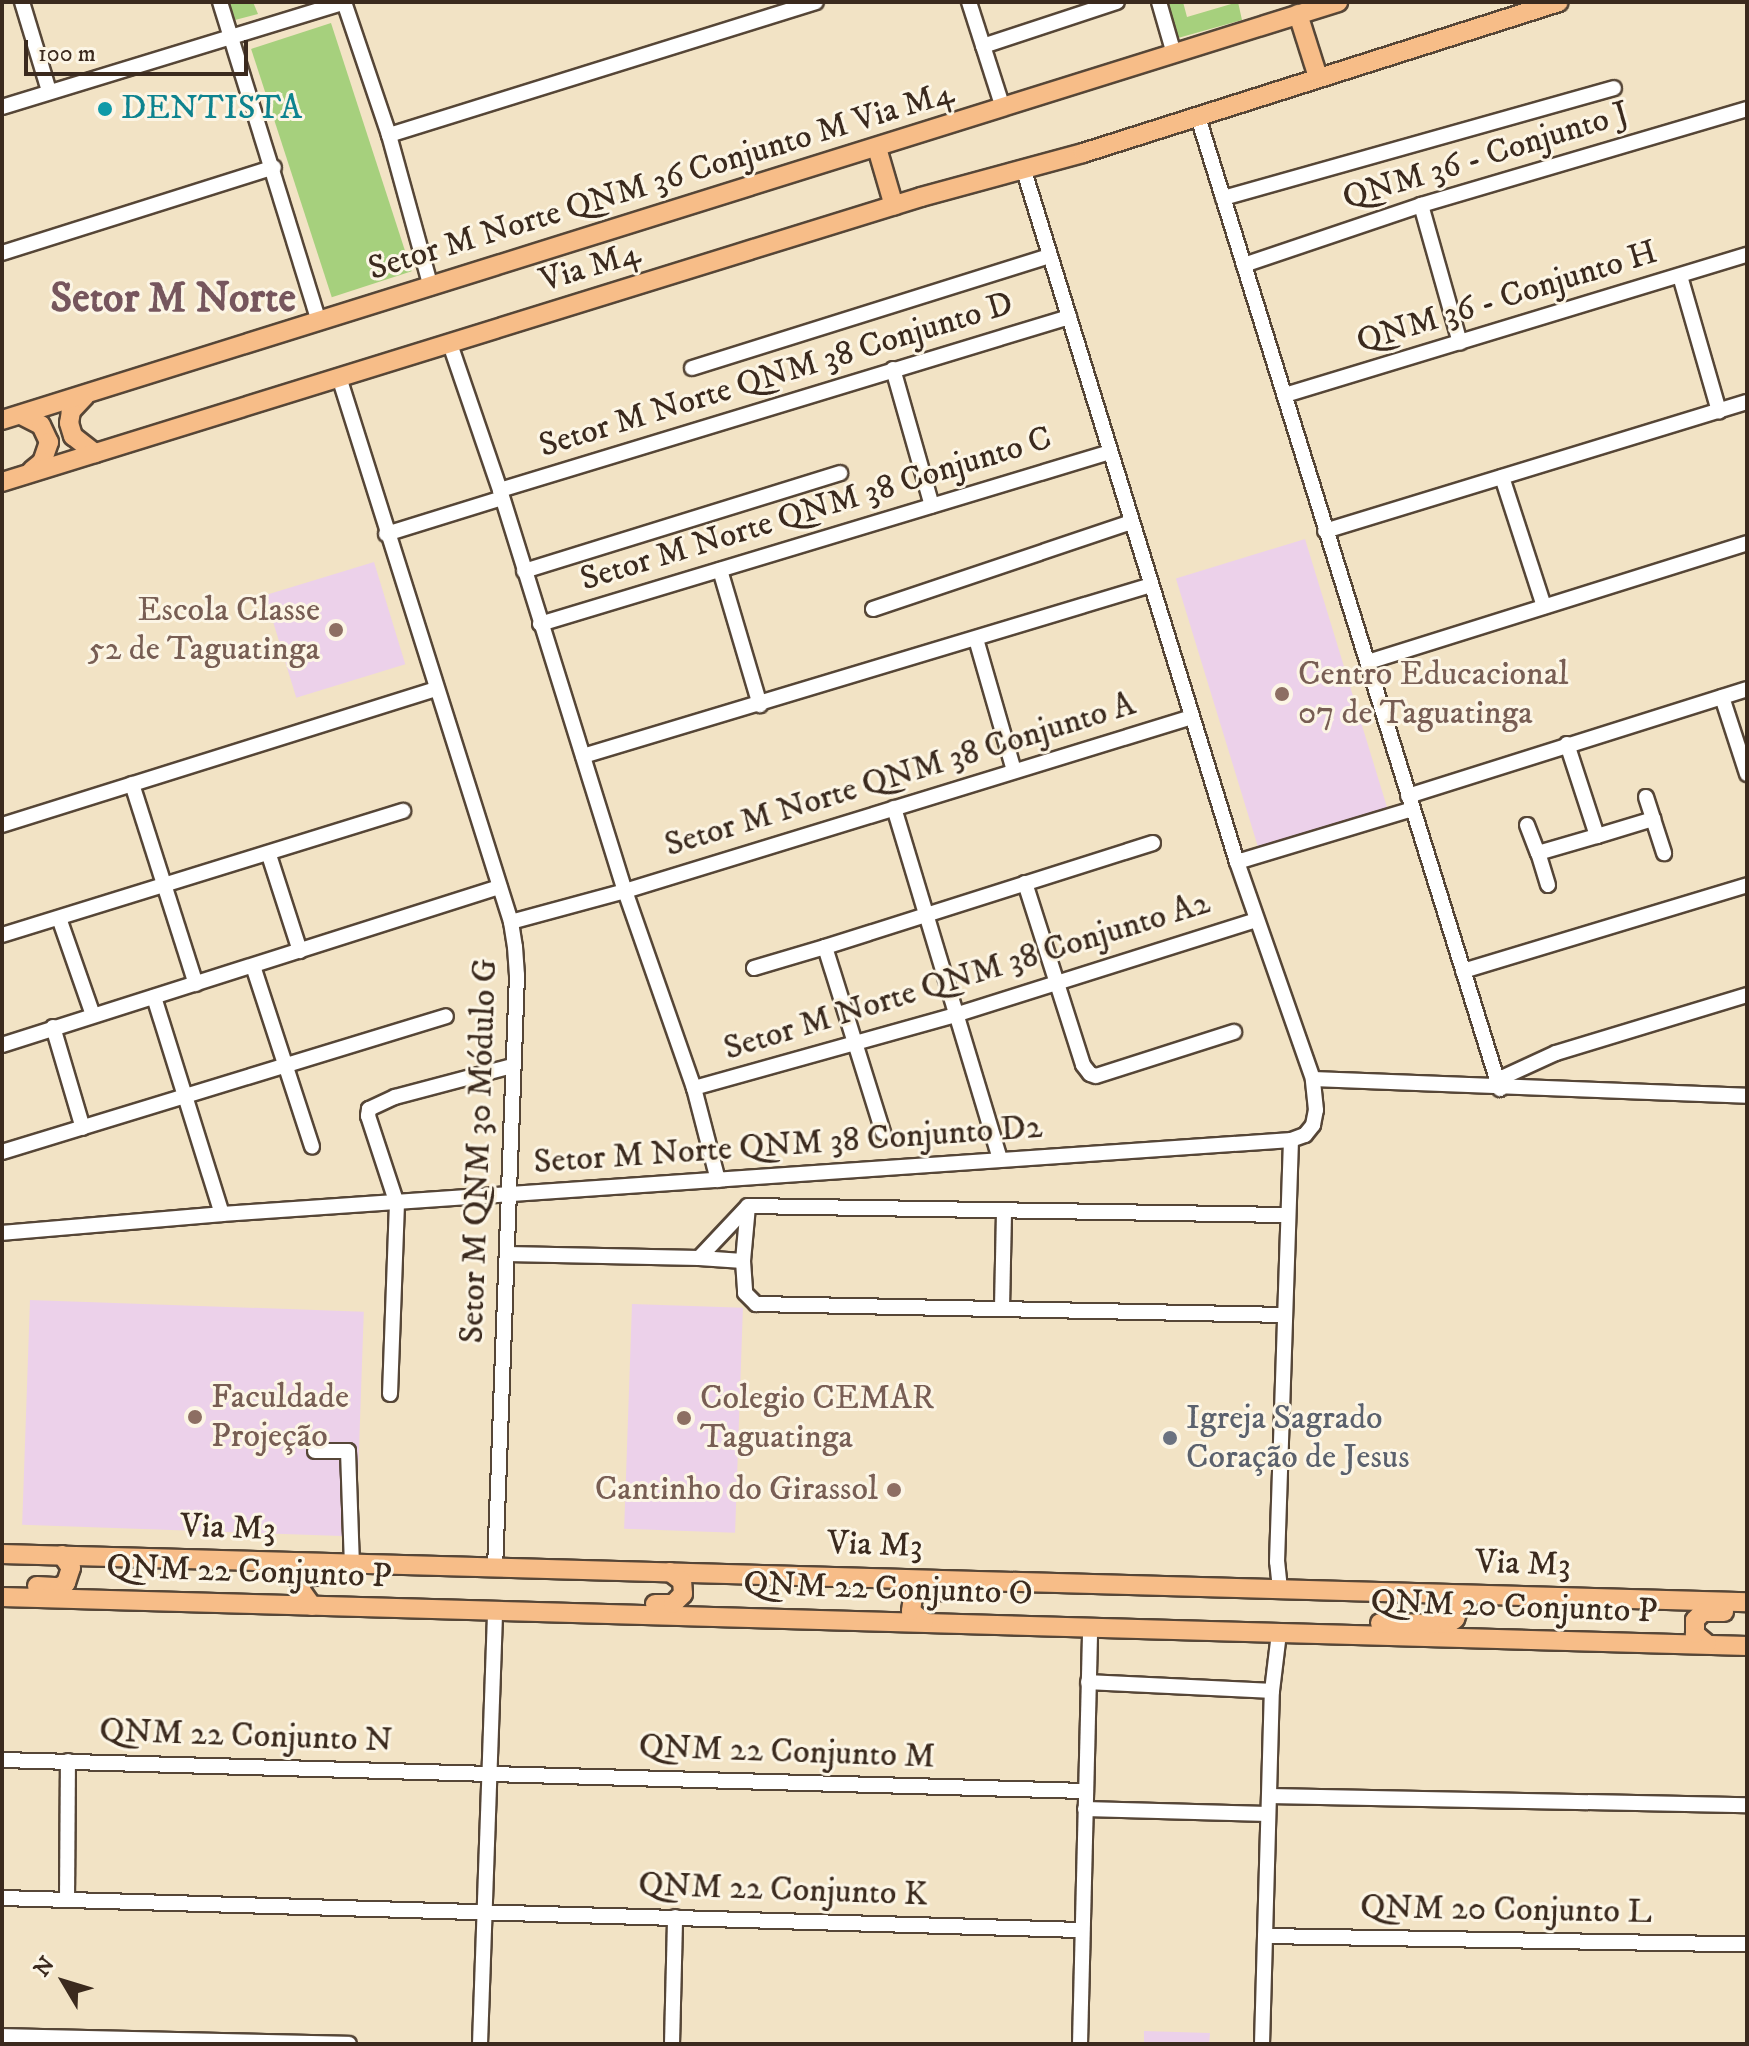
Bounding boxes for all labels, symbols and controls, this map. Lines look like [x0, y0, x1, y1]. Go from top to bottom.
scale bar [28, 24, 252, 74]
text: 100 m [38, 39, 96, 69]
street label: Setor M Norte QNM 36 Conjunto M Via M4 [364, 72, 958, 290]
place label: DENTISTA [121, 89, 302, 129]
street label: QNM 36 - Conjunto J [1338, 93, 1634, 219]
marker: DENTISTA [96, 100, 114, 118]
street label: QNM 36 - Conjunto H [1352, 232, 1662, 362]
street label: Via M4 [535, 233, 645, 301]
district label: Setor M Norte [50, 274, 296, 324]
street label: Setor M Norte QNM 38 Conjunto D [534, 283, 1018, 467]
street label: Setor M Norte QNM 38 Conjunto C [575, 418, 1057, 600]
place label: Escola Classe 52 de Taguatinga [88, 590, 320, 670]
marker: Escola Classe 52 de Taguatinga [327, 621, 345, 639]
place label: Centro Educacional 07 de Taguatinga [1298, 654, 1569, 734]
street label: Setor M Norte QNM 38 Conjunto A [660, 684, 1140, 866]
marker: Centro Educacional 07 de Taguatinga [1273, 685, 1291, 703]
street label: Setor M Norte QNM 38 Conjunto A2 [719, 882, 1215, 1070]
street label: Setor M QNM 30 Módulo G [452, 958, 506, 1344]
street label: Setor M Norte QNM 38 Conjunto D2 [532, 1107, 1044, 1183]
place label: Faculdade Projeção [211, 1377, 349, 1456]
place label: Colegio CEMAR Taguatinga [700, 1378, 934, 1458]
place label: Igreja Sagrado Coração de Jesus [1186, 1398, 1410, 1478]
marker: Faculdade Projeção [186, 1408, 204, 1426]
marker: Colegio CEMAR Taguatinga [675, 1409, 693, 1427]
marker: Igreja Sagrado Coração de Jesus [1161, 1429, 1179, 1447]
place label: Cantinho do Girassol [595, 1470, 878, 1510]
marker: Cantinho do Girassol [885, 1481, 903, 1499]
street label: Via M3 [180, 1506, 276, 1550]
street label: Via M3 [827, 1523, 923, 1567]
street label: Via M3 [1475, 1542, 1571, 1586]
street label: QNM 22 Conjunto P [106, 1547, 392, 1597]
street label: QNM 22 Conjunto O [743, 1564, 1033, 1614]
street label: QNM 20 Conjunto P [1370, 1582, 1658, 1632]
street label: QNM 22 Conjunto N [99, 1710, 393, 1762]
street label: QNM 22 Conjunto M [638, 1726, 936, 1778]
street label: QNM 22 Conjunto K [638, 1865, 928, 1915]
street label: QNM 20 Conjunto L [1360, 1887, 1652, 1933]
north arrow [24, 1942, 104, 2022]
text: N [28, 1951, 61, 1982]

